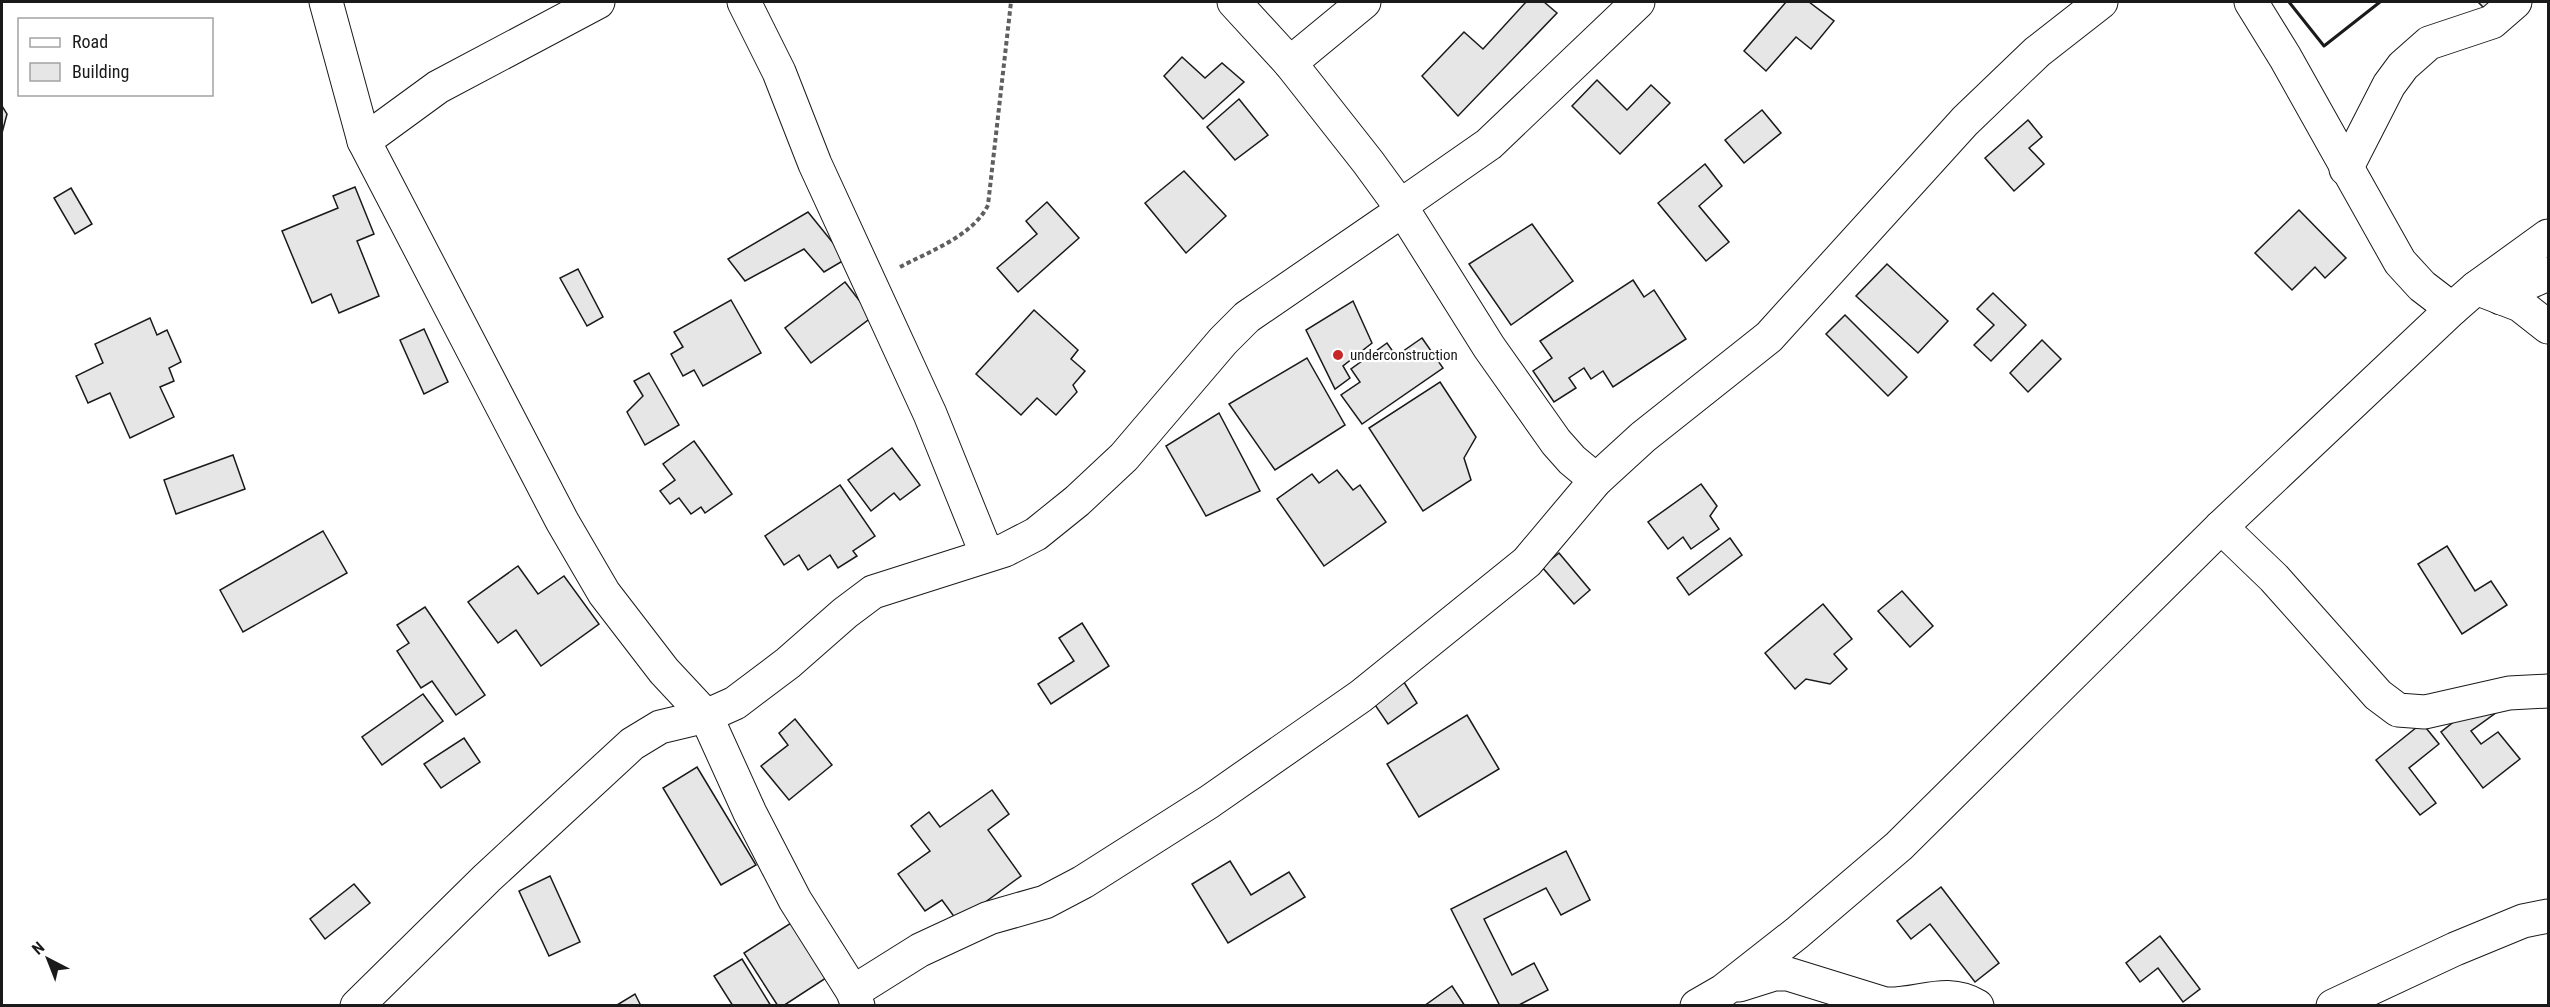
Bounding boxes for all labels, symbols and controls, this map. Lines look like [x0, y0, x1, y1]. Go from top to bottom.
legend [18, 18, 213, 96]
text: Road [72, 31, 108, 52]
text: Building [72, 61, 129, 82]
place label: underconstruction [1350, 346, 1458, 364]
marker: underconstruction [1331, 348, 1345, 362]
north arrow [18, 929, 78, 989]
text: N [28, 938, 48, 959]

